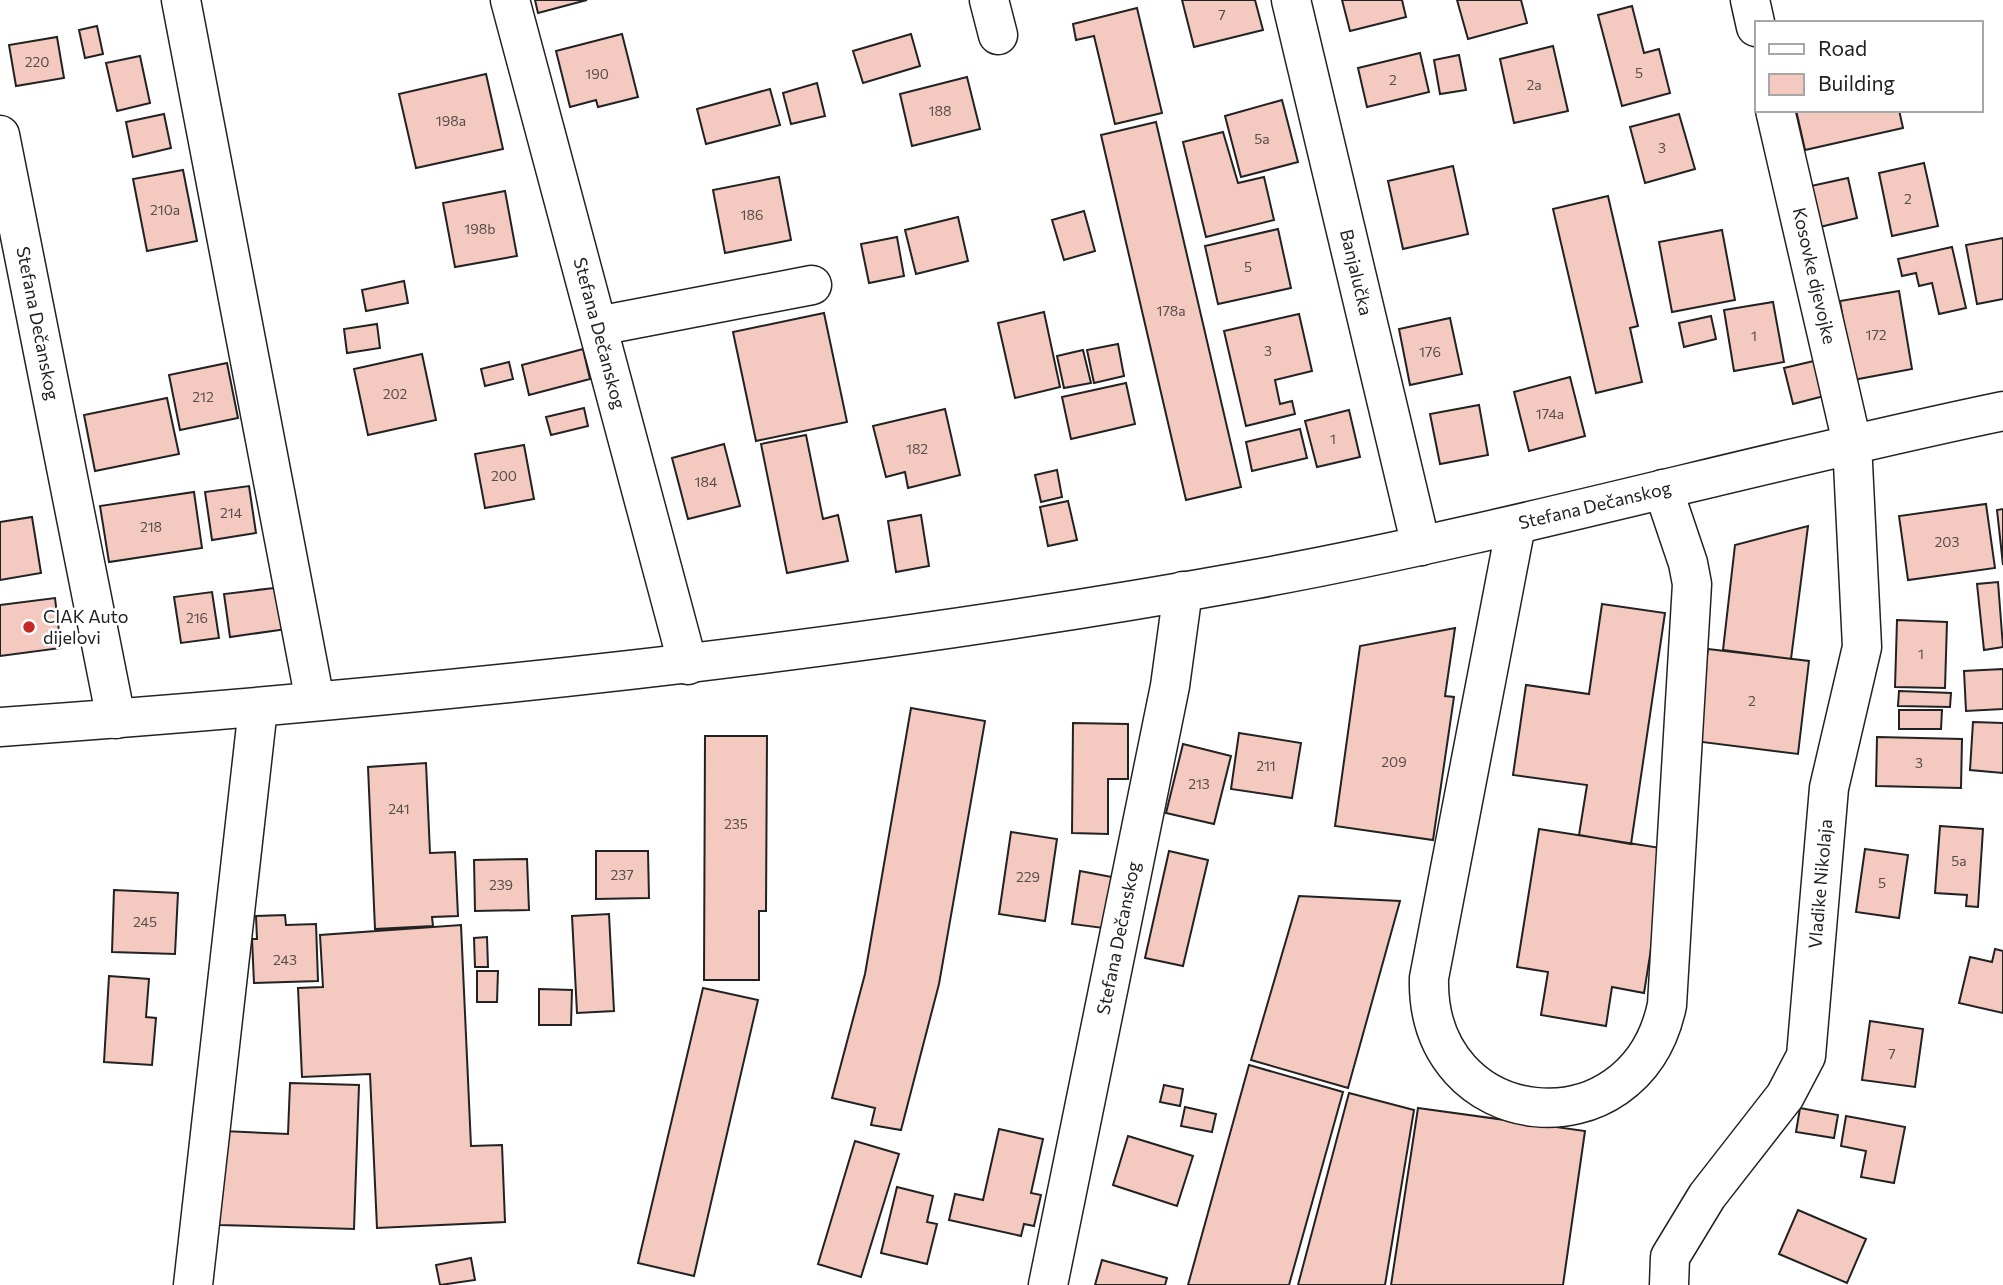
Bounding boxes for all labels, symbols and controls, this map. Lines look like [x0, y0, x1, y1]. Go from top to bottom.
house number: 7 [1218, 6, 1226, 23]
legend [1755, 21, 1982, 112]
text: Road [1818, 35, 1867, 60]
house number: 220 [25, 53, 49, 70]
house number: 5 [1635, 64, 1643, 81]
house number: 190 [585, 65, 609, 82]
text: Building [1818, 70, 1895, 95]
house number: 2 [1389, 71, 1397, 88]
house number: 2a [1526, 76, 1542, 93]
house number: 188 [929, 102, 951, 119]
house number: 198a [436, 112, 466, 129]
house number: 5a [1254, 130, 1270, 147]
house number: 3 [1658, 139, 1666, 156]
house number: 2 [1904, 190, 1912, 207]
house number: 210a [150, 201, 180, 218]
street label: Kosovke djevojke [1789, 205, 1841, 346]
house number: 186 [741, 206, 763, 223]
house number: 198b [464, 220, 496, 237]
street label: Banjalučka [1336, 227, 1378, 318]
street label: Stefana Dečanskog [12, 244, 64, 402]
street label: Stefana Dečanskog [569, 255, 631, 411]
house number: 5 [1244, 258, 1252, 275]
house number: 178a [1156, 302, 1186, 319]
house number: 172 [1865, 326, 1887, 343]
house number: 1 [1751, 327, 1757, 344]
house number: 3 [1264, 342, 1272, 359]
house number: 176 [1419, 343, 1441, 360]
house number: 202 [383, 385, 408, 402]
house number: 212 [192, 388, 214, 405]
house number: 174a [1536, 405, 1564, 422]
house number: 1 [1330, 430, 1336, 447]
house number: 182 [906, 440, 928, 457]
house number: 200 [491, 467, 517, 484]
house number: 184 [695, 473, 718, 490]
street label: Stefana Dečanskog [1516, 476, 1673, 533]
house number: 214 [220, 504, 243, 521]
house number: 218 [140, 518, 162, 535]
house number: 203 [1935, 533, 1959, 550]
place label: CIAK Auto dijelovi [43, 605, 129, 648]
house number: 216 [186, 609, 208, 626]
marker: CIAK Auto dijelovi [21, 619, 37, 635]
house number: 1 [1918, 645, 1924, 662]
house number: 2 [1748, 692, 1756, 709]
house number: 209 [1381, 753, 1407, 770]
house number: 3 [1915, 754, 1923, 771]
house number: 211 [1256, 757, 1276, 774]
house number: 213 [1188, 775, 1210, 792]
house number: 241 [388, 800, 410, 817]
house number: 235 [724, 815, 748, 832]
street label: Vladike Nikolaja [1803, 818, 1836, 950]
house number: 5a [1951, 852, 1967, 869]
street label: Stefana Dečanskog [1091, 859, 1144, 1017]
house number: 237 [610, 866, 634, 883]
house number: 229 [1016, 868, 1040, 885]
house number: 5 [1878, 874, 1886, 891]
house number: 239 [489, 876, 513, 893]
house number: 245 [133, 913, 157, 930]
house number: 243 [273, 951, 297, 968]
house number: 7 [1888, 1045, 1896, 1062]

